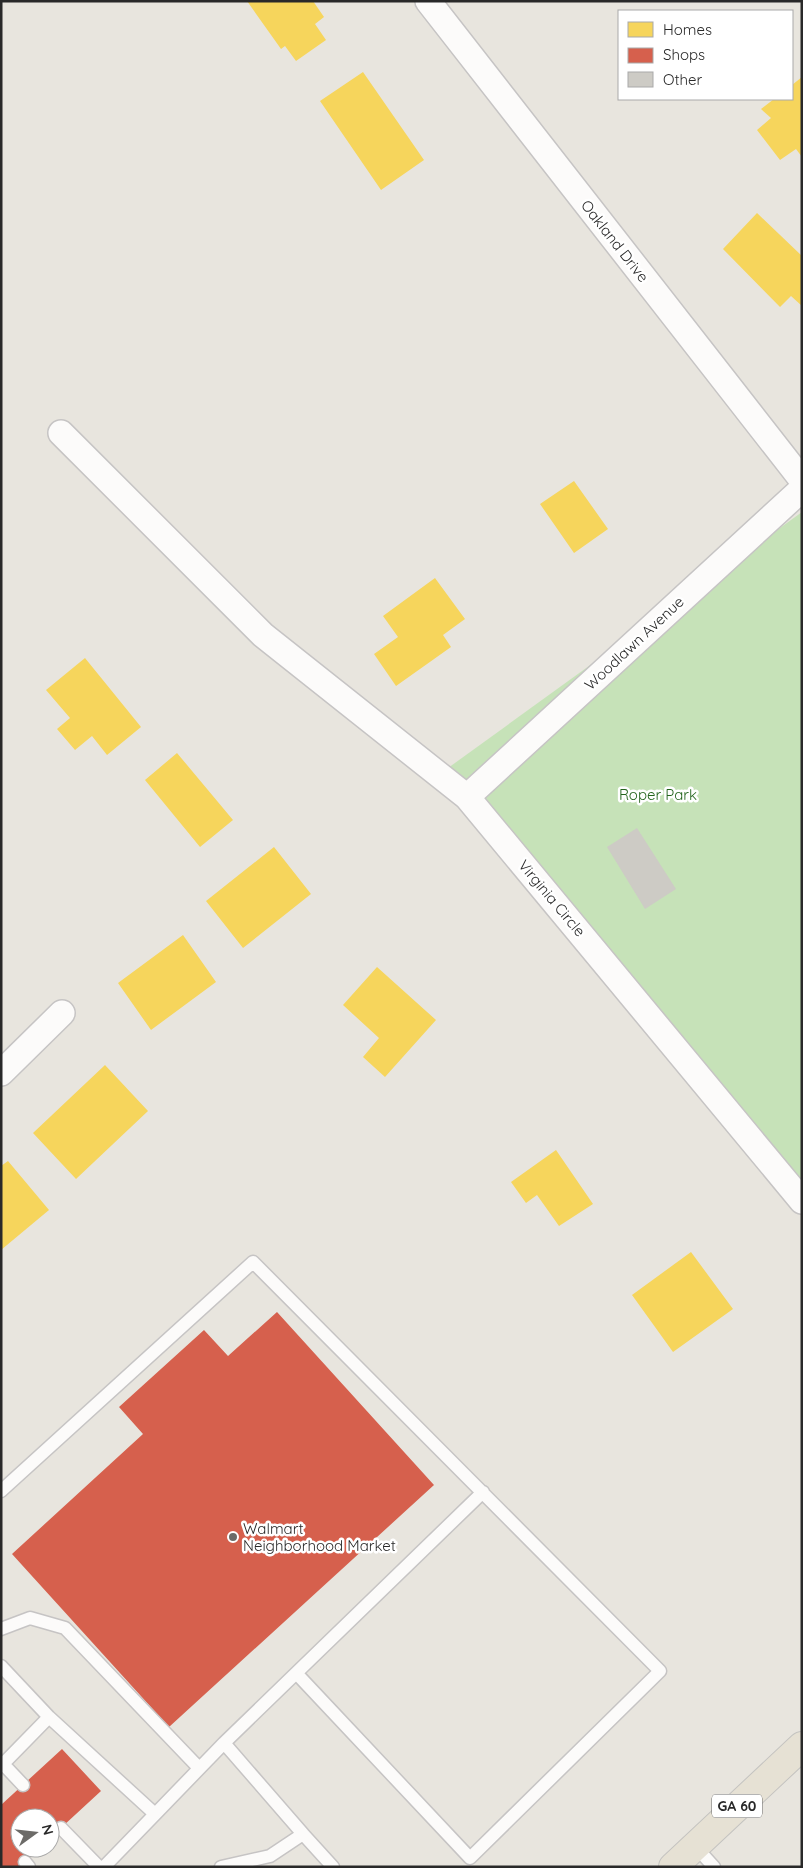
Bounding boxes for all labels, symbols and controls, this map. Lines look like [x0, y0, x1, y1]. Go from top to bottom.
legend [618, 10, 793, 100]
text: Homes [663, 20, 712, 39]
text: Shops [663, 45, 705, 64]
text: Other [663, 70, 703, 89]
street label: Oakland Drive [577, 196, 653, 286]
street label: Woodlawn Avenue [580, 592, 688, 694]
park label: Roper Park [619, 785, 697, 804]
street label: Virginia Circle [514, 856, 590, 940]
place label: Walmart Neighborhood Market [243, 1519, 396, 1555]
marker: Walmart Neighborhood Market [227, 1531, 239, 1543]
road number: GA 60 [712, 1794, 762, 1818]
north arrow [10, 1808, 60, 1858]
text: N [38, 1822, 58, 1837]

